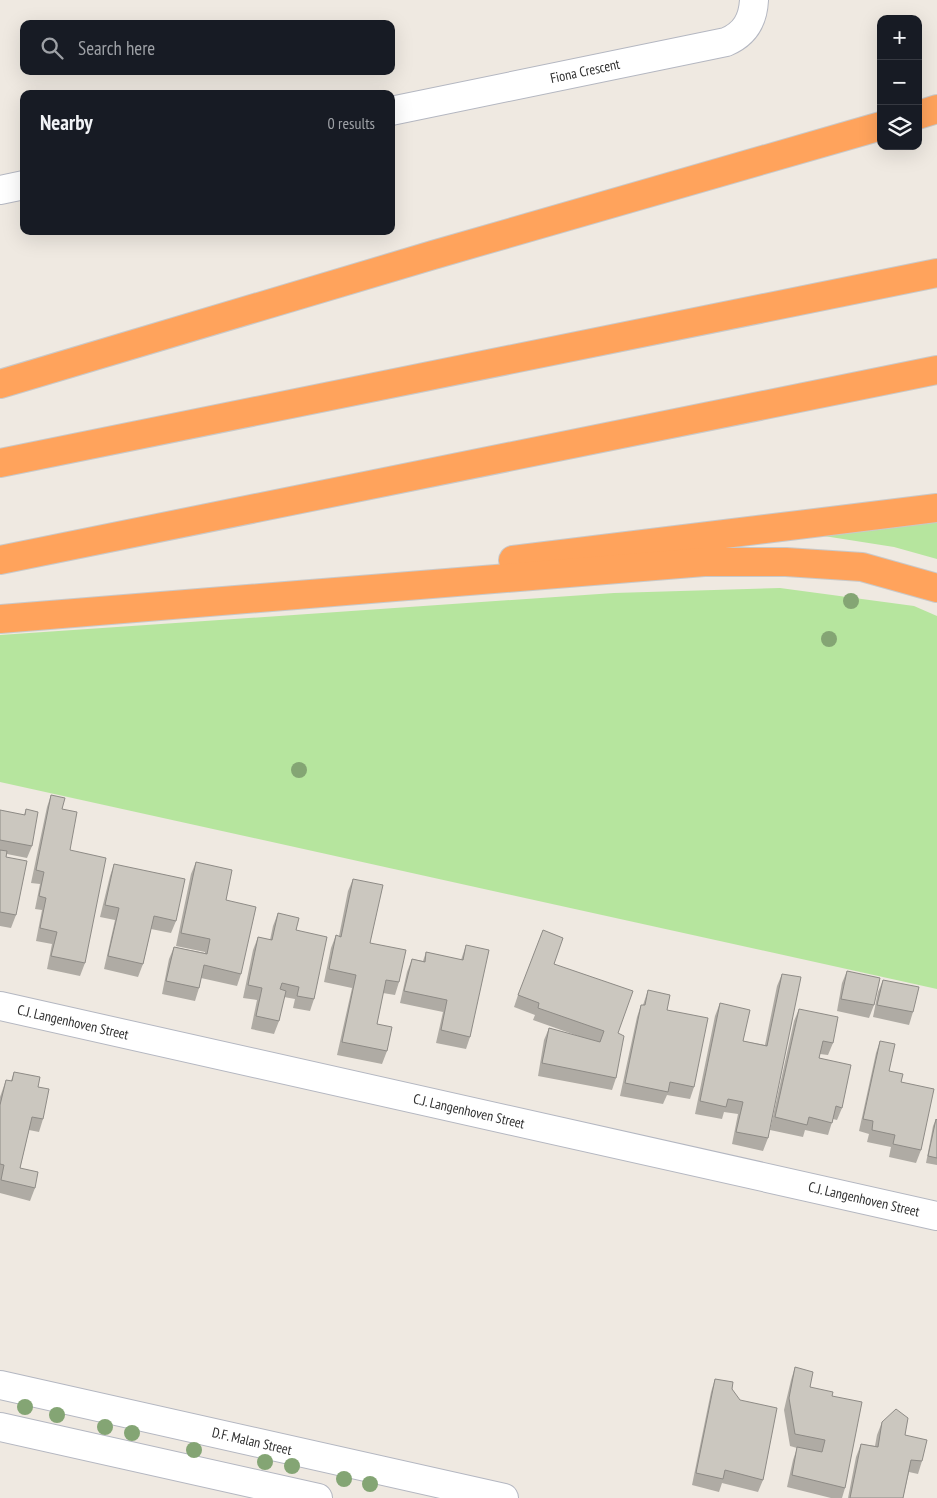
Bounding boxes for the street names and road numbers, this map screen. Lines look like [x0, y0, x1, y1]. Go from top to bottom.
street label: Fiona Crescent [549, 55, 622, 87]
street label: C.J. Langenhoven Street [16, 1000, 131, 1044]
street label: C.J. Langenhoven Street [412, 1089, 527, 1133]
street label: C.J. Langenhoven Street [807, 1177, 922, 1221]
street label: D.F. Malan Street [210, 1423, 294, 1459]

